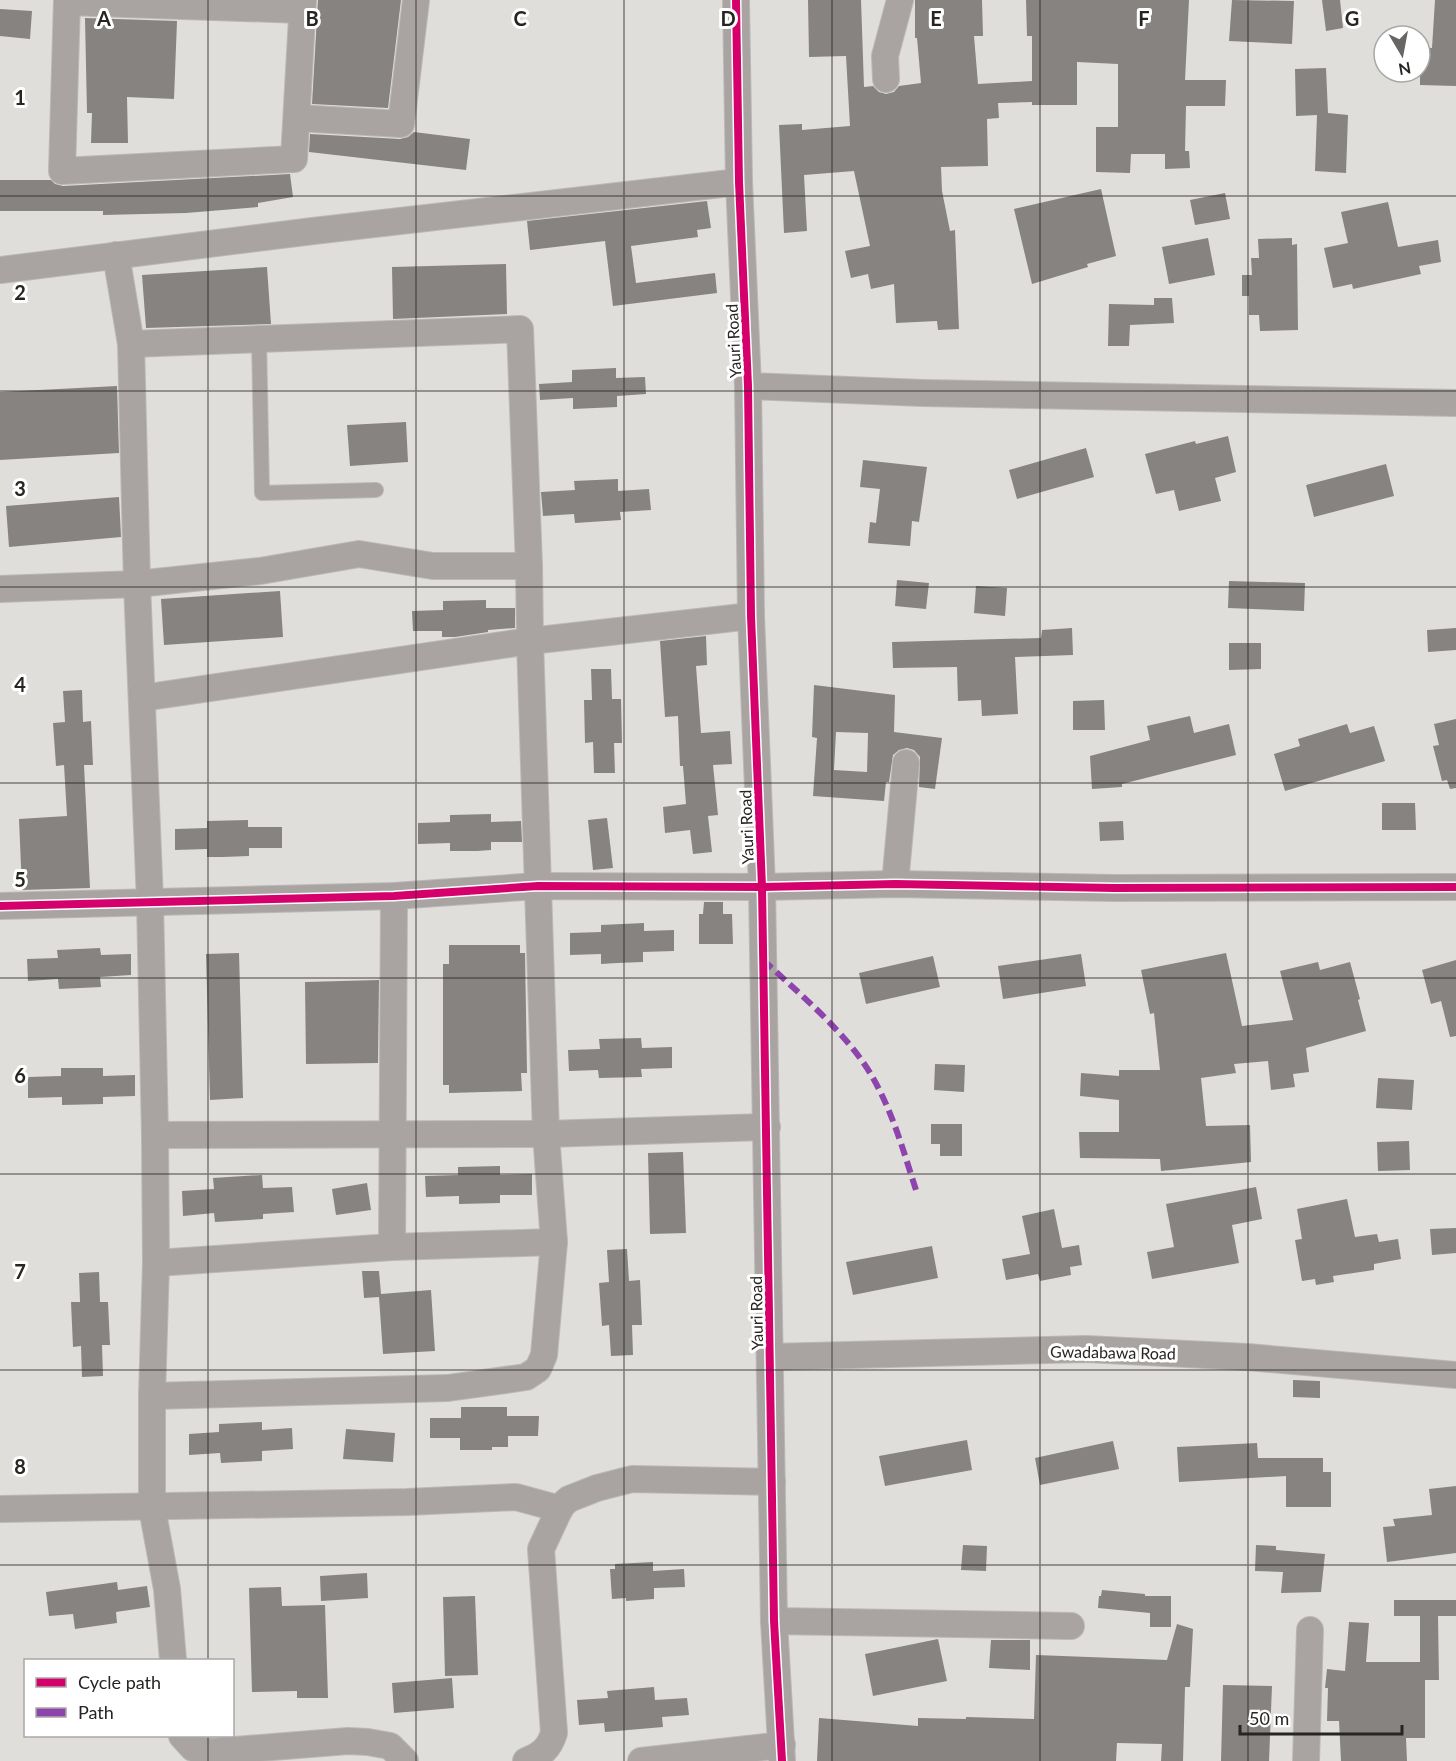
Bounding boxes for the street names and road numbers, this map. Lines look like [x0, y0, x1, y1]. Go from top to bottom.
street label: Yauri Road [722, 303, 744, 379]
street label: Yauri Road [735, 790, 757, 864]
street label: Yauri Road [746, 1276, 766, 1350]
street label: Gwadabawa Road [1050, 1341, 1176, 1363]

